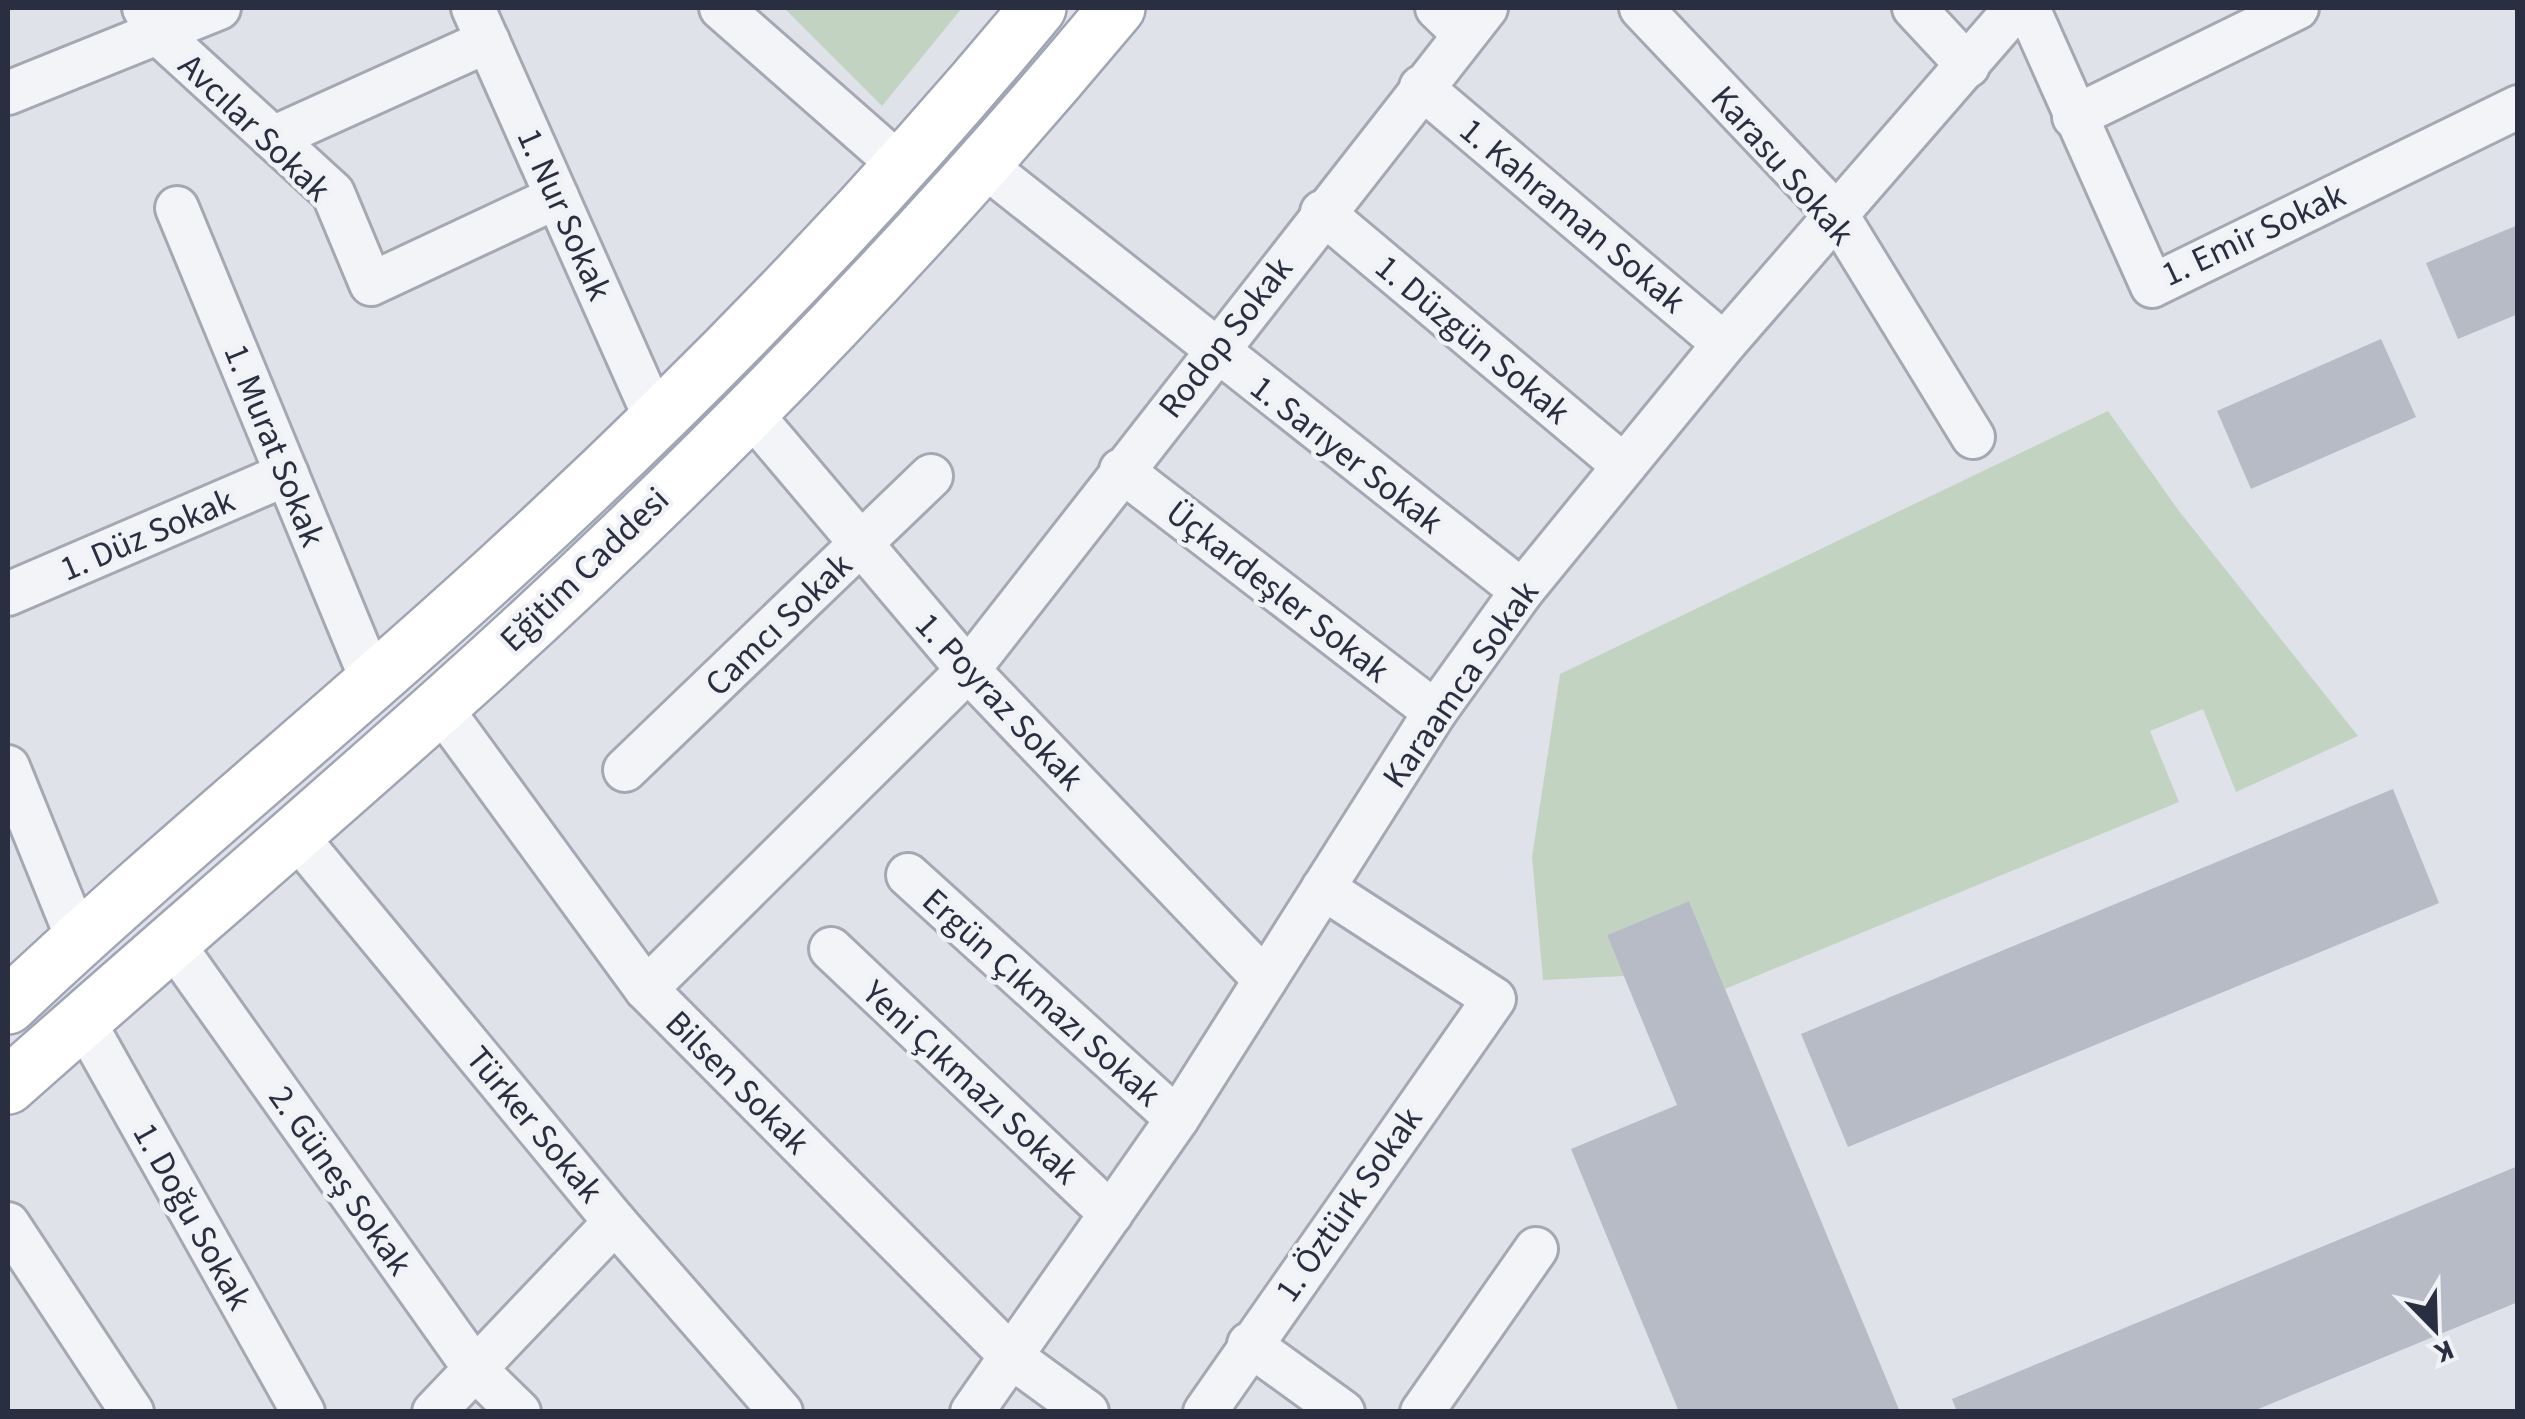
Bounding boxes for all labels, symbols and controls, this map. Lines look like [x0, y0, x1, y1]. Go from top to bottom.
street label: Avcılar Sokak [167, 42, 342, 214]
street label: Karasu Sokak [1699, 75, 1866, 257]
street label: 1. Kahraman Sokak [1448, 106, 1697, 326]
street label: 1. Nur Sokak [504, 120, 625, 309]
street label: 1. Emir Sokak [2153, 170, 2354, 299]
street label: 1. Düzgün Sokak [1364, 243, 1581, 437]
street label: Rodop Sokak [1147, 246, 1305, 429]
street label: 1. Murat Sokak [211, 337, 338, 555]
street label: 1. Sarıyer Sokak [1239, 363, 1454, 546]
street label: 1. Düz Sokak [52, 475, 243, 594]
street label: Eğitim Caddesi [489, 476, 681, 664]
street label: Üçkardeşler Sokak [1155, 489, 1400, 695]
street label: Camcı Sokak [694, 541, 864, 708]
street label: Karaamca Sokak [1371, 570, 1551, 799]
street label: 1. Poyraz Sokak [903, 601, 1096, 802]
street label: Ergün Çıkmazı Sokak [911, 877, 1172, 1119]
street label: Yeni Çıkmazı Sokak [850, 968, 1090, 1197]
street label: Bilsen Sokak [654, 999, 821, 1167]
street label: Türker Sokak [454, 1035, 615, 1214]
street label: 2. Güneş Sokak [256, 1076, 425, 1286]
street label: 1. Öztürk Sokak [1263, 1096, 1435, 1312]
street label: 1. Doğu Sokak [120, 1114, 264, 1320]
north arrow [2385, 1279, 2485, 1379]
text: K [2428, 1329, 2460, 1373]

